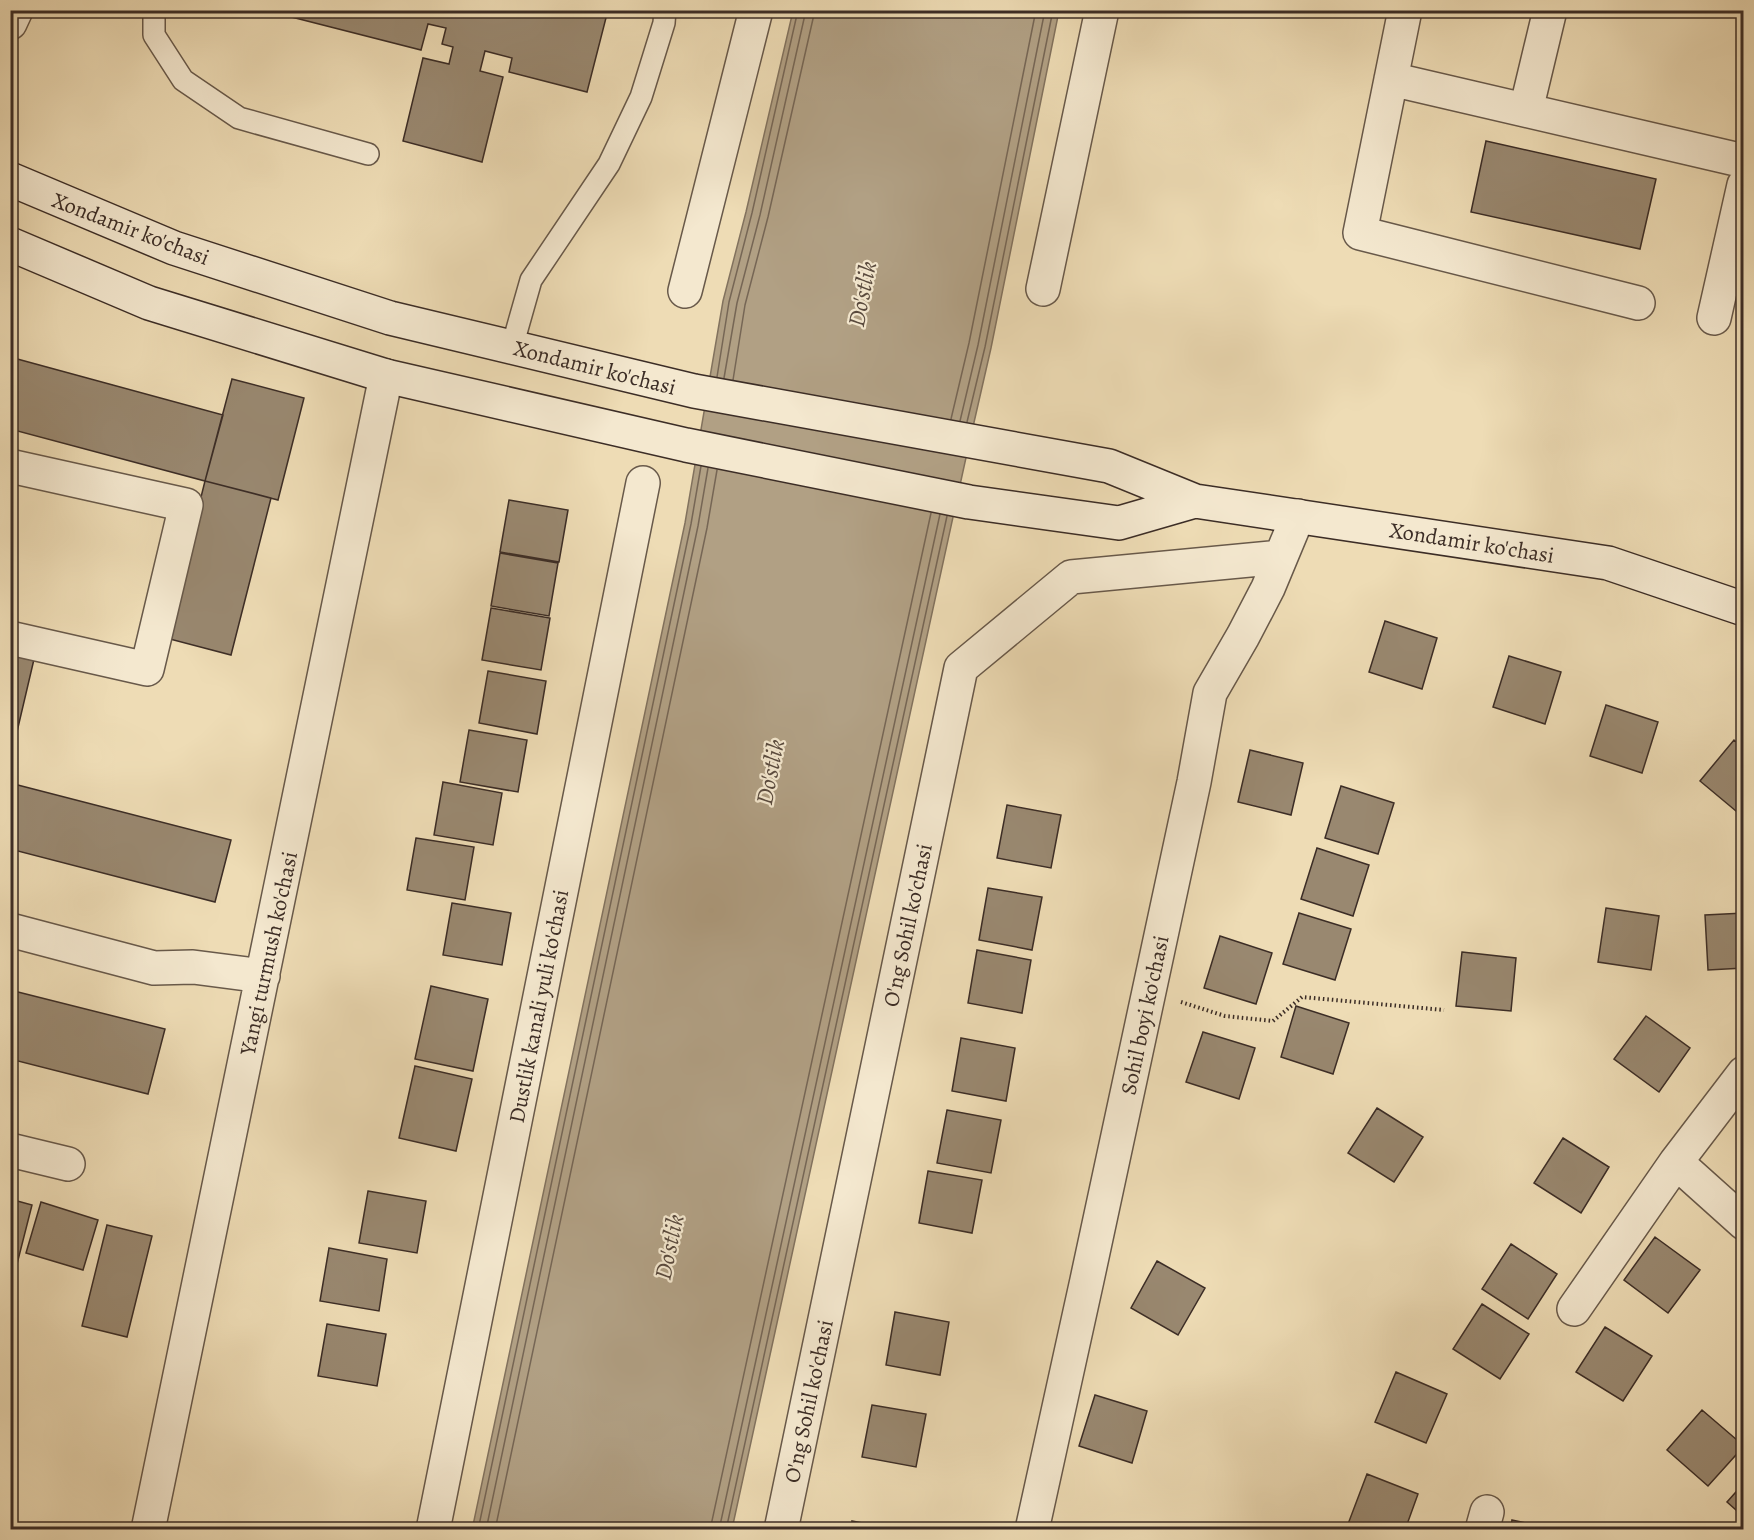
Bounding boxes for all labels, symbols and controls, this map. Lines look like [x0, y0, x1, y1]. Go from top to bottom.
street label: Xondamir ko'chasi [48, 185, 214, 273]
water label: Do'stlik [840, 258, 884, 330]
street label: Xondamir ko'chasi [510, 333, 679, 403]
street label: Xondamir ko'chasi [1387, 515, 1556, 571]
water label: Do'stlik [748, 736, 792, 808]
street label: O'ng Sohil ko'chasi [876, 841, 940, 1010]
street label: Yangi turmush ko'chasi [233, 849, 305, 1059]
street label: Dustlik kanali yuli ko'chasi [502, 887, 576, 1126]
street label: Sohil boyi ko'chasi [1113, 933, 1177, 1098]
water label: Do'stlik [646, 1211, 692, 1283]
street label: O'ng Sohil ko'chasi [777, 1317, 841, 1486]

